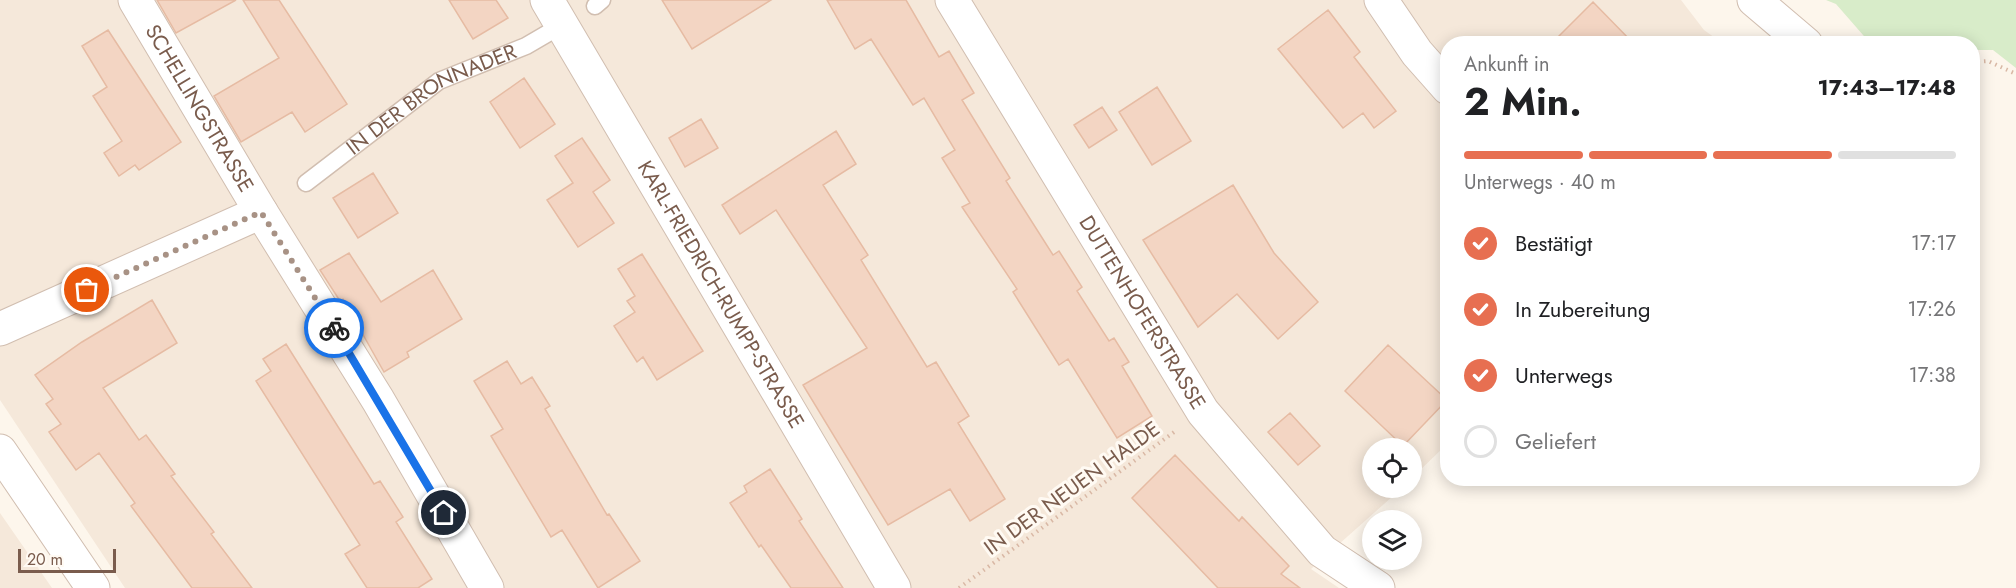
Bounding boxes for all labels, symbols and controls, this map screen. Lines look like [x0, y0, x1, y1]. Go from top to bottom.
street label: SCHELLINGSTRASSE [138, 19, 261, 198]
street label: IN DER BRONNADER [340, 36, 521, 162]
text: Ankunft in [1464, 50, 1550, 79]
text: 17:43–17:48 [1817, 71, 1956, 103]
text: 2 Min. [1464, 73, 1582, 130]
street label: KARL-FRIEDRICH-RUMPP-STRASSE [630, 155, 812, 434]
text: Unterwegs · 40 m [1464, 168, 1616, 197]
street label: DUTTENHOFERSTRASSE [1072, 210, 1213, 415]
icon: check [1464, 227, 1497, 260]
text: Bestätigt [1515, 227, 1592, 259]
text: 17:17 [1911, 229, 1956, 258]
pin [61, 264, 112, 315]
icon: bag [70, 273, 103, 306]
icon: check [1464, 293, 1497, 326]
text: In Zubereitung [1515, 293, 1650, 325]
text: 17:26 [1908, 295, 1956, 324]
courier [304, 298, 364, 358]
icon: bike [318, 312, 351, 345]
icon: check [1464, 359, 1497, 392]
text: Unterwegs [1515, 359, 1613, 391]
text: 17:38 [1909, 361, 1956, 390]
street label: IN DER NEUEN HALDE [978, 414, 1166, 562]
text: Geliefert [1515, 425, 1596, 457]
map controls [1362, 438, 1422, 570]
button: locate [1362, 438, 1422, 498]
pin [418, 487, 469, 538]
icon: home [427, 496, 460, 529]
button: layers [1362, 510, 1422, 570]
scale bar [18, 546, 116, 574]
text: 20 m [27, 548, 63, 571]

